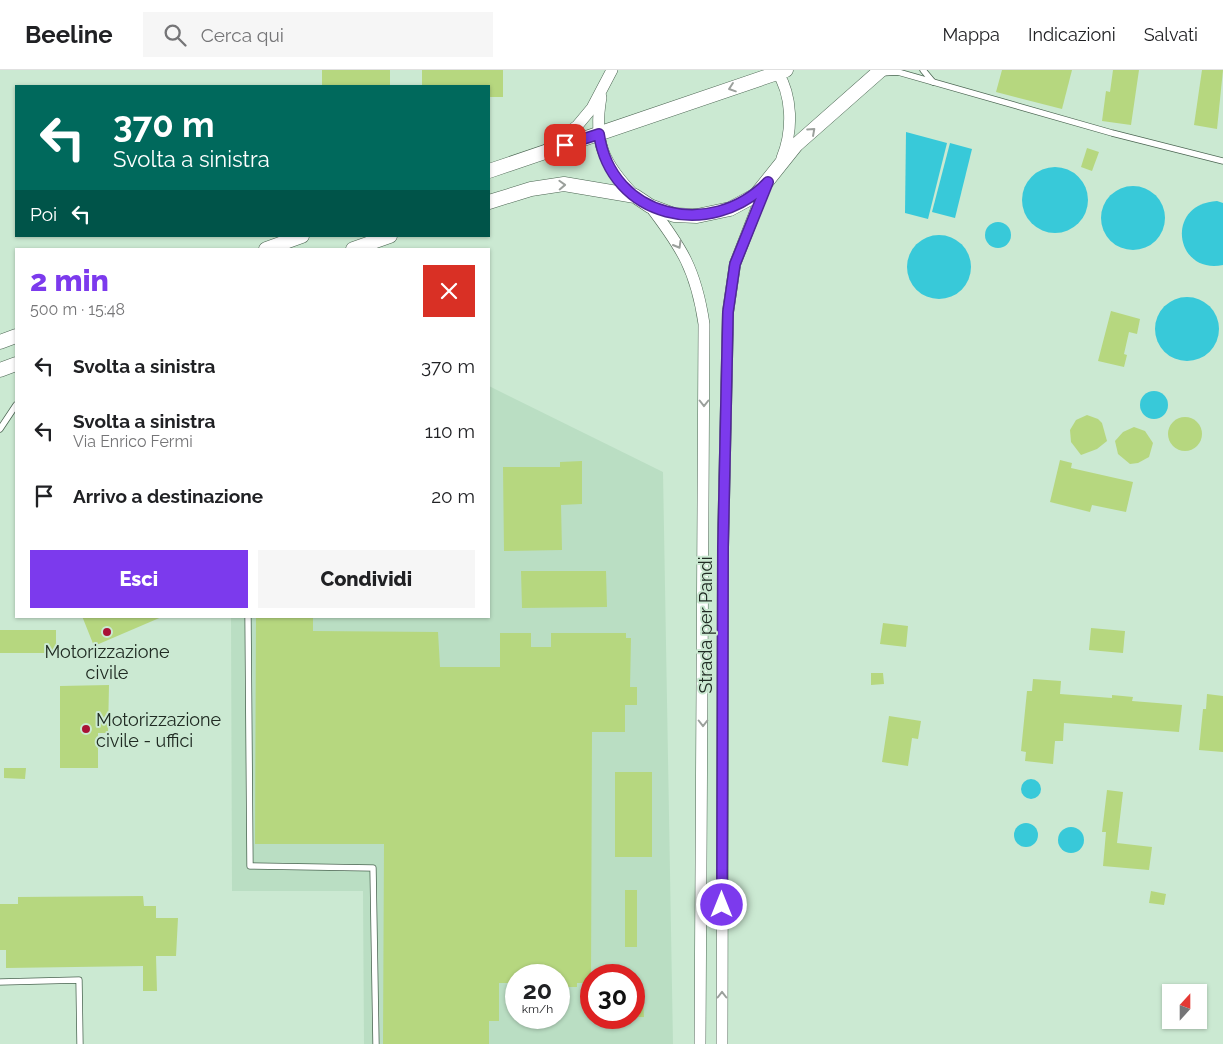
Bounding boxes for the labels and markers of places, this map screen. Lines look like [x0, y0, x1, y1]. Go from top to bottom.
pin [544, 124, 586, 166]
marker: Motorizzazione civile [101, 626, 113, 638]
place label: Motorizzazione civile [44, 641, 170, 683]
place label: Motorizzazione civile - uffici [96, 709, 222, 751]
marker: Motorizzazione civile - uffici [80, 723, 92, 735]

